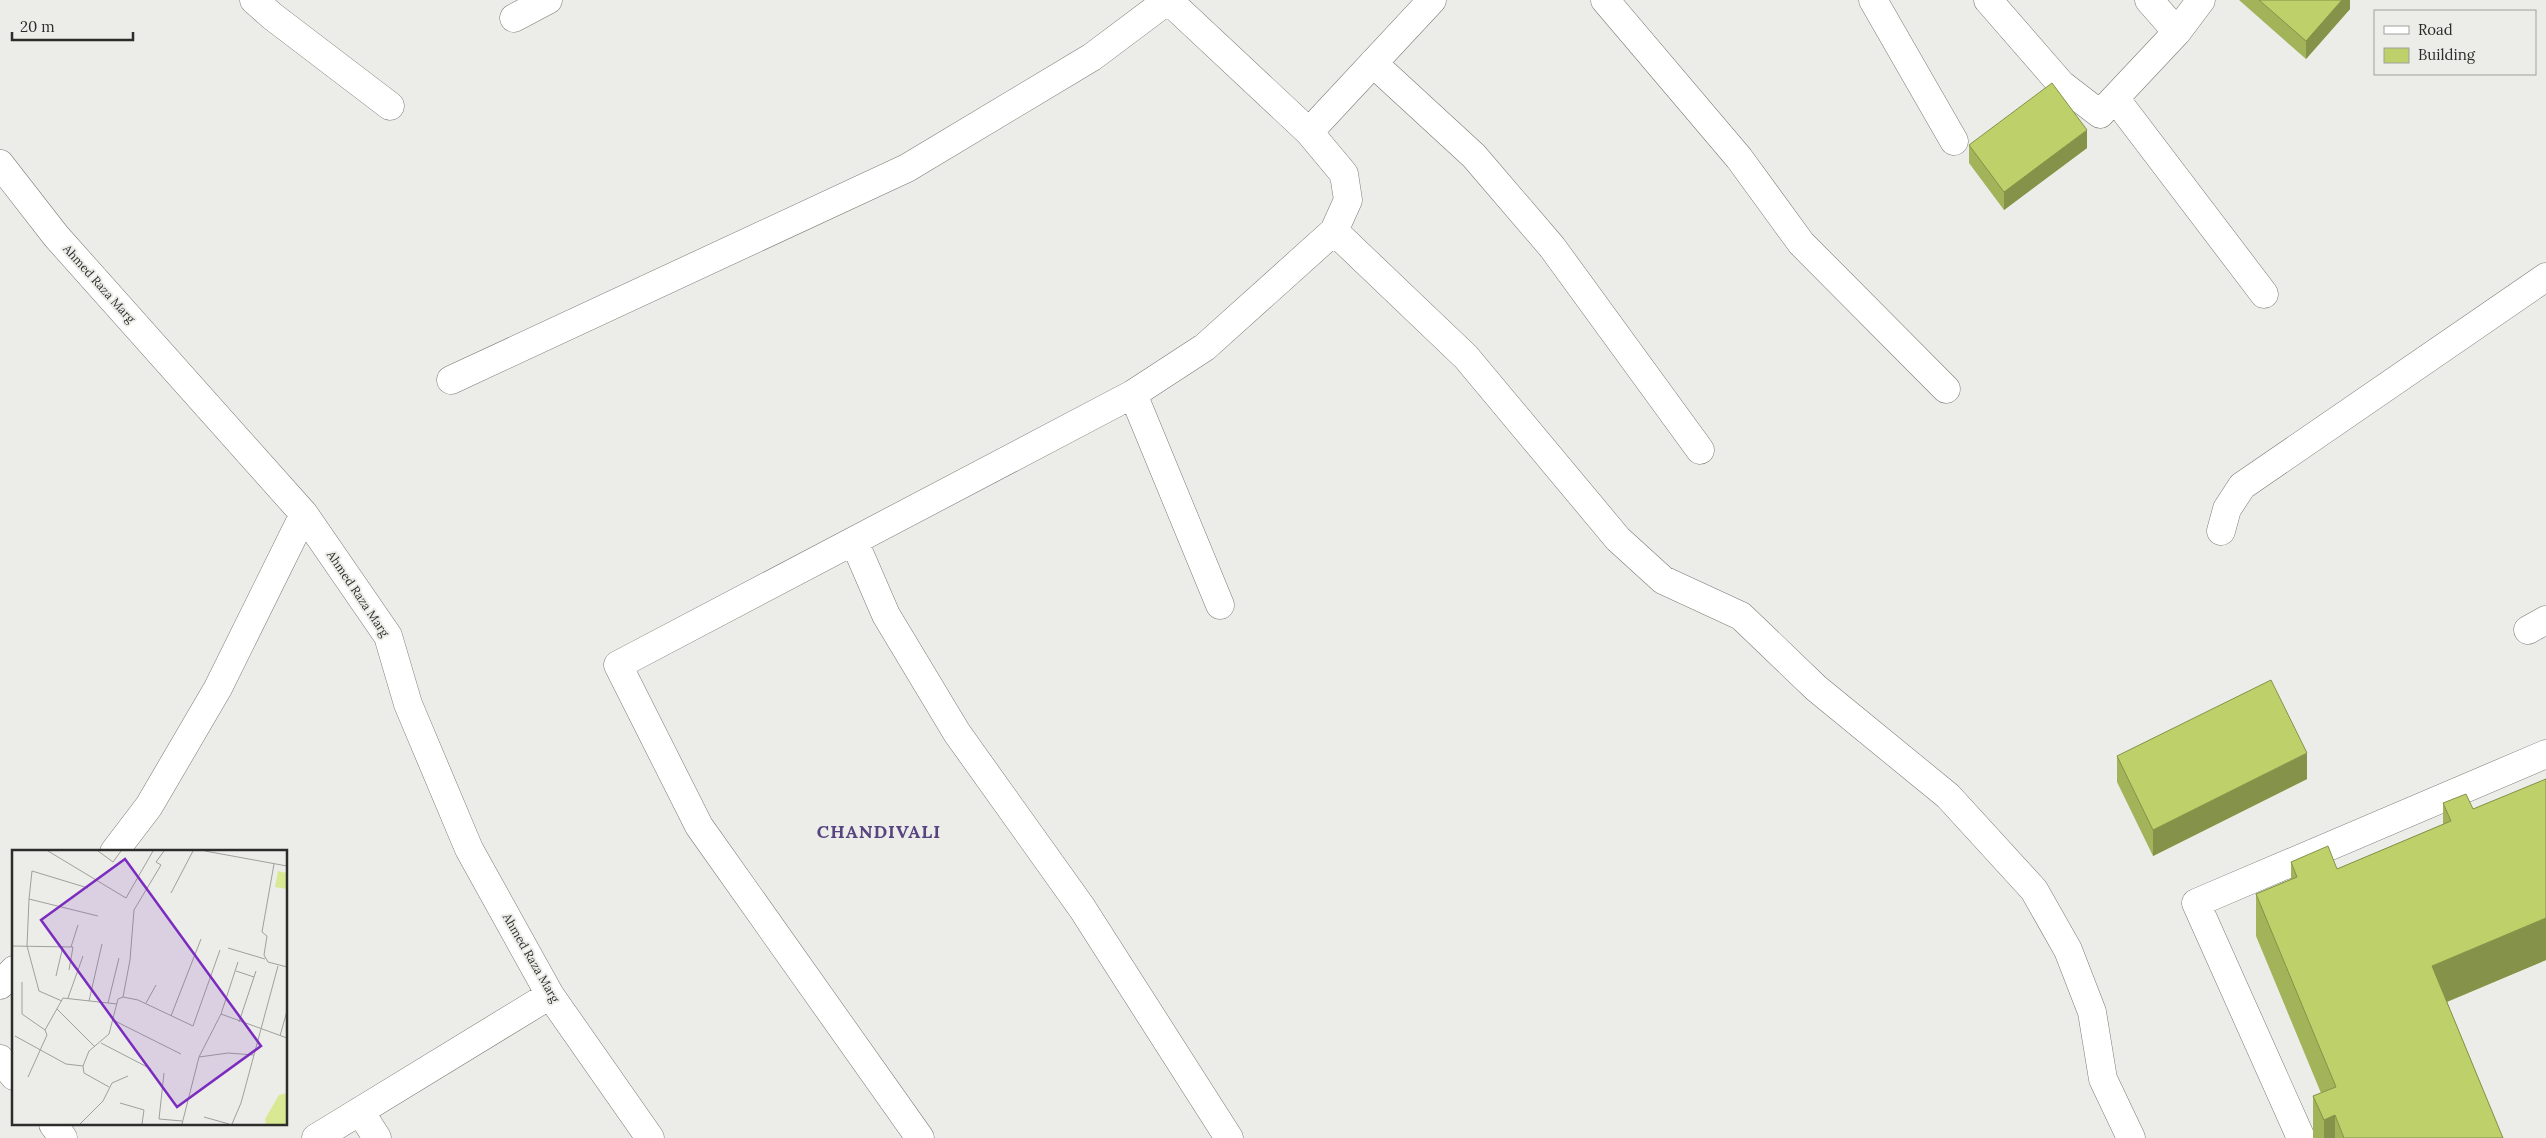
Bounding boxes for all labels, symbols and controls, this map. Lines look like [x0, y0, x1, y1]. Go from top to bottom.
scale bar [12, 10, 134, 42]
legend [2374, 10, 2536, 75]
text: 20 m [20, 17, 55, 36]
text: Road [2418, 20, 2453, 39]
text: Building [2418, 45, 2476, 64]
street label: Ahmed Raza Marg [60, 241, 139, 326]
street label: Ahmed Raza Marg [324, 547, 393, 640]
district label: CHANDIVALI [817, 820, 941, 843]
inset map [12, 850, 288, 1126]
street label: Ahmed Raza Marg [499, 910, 563, 1005]

